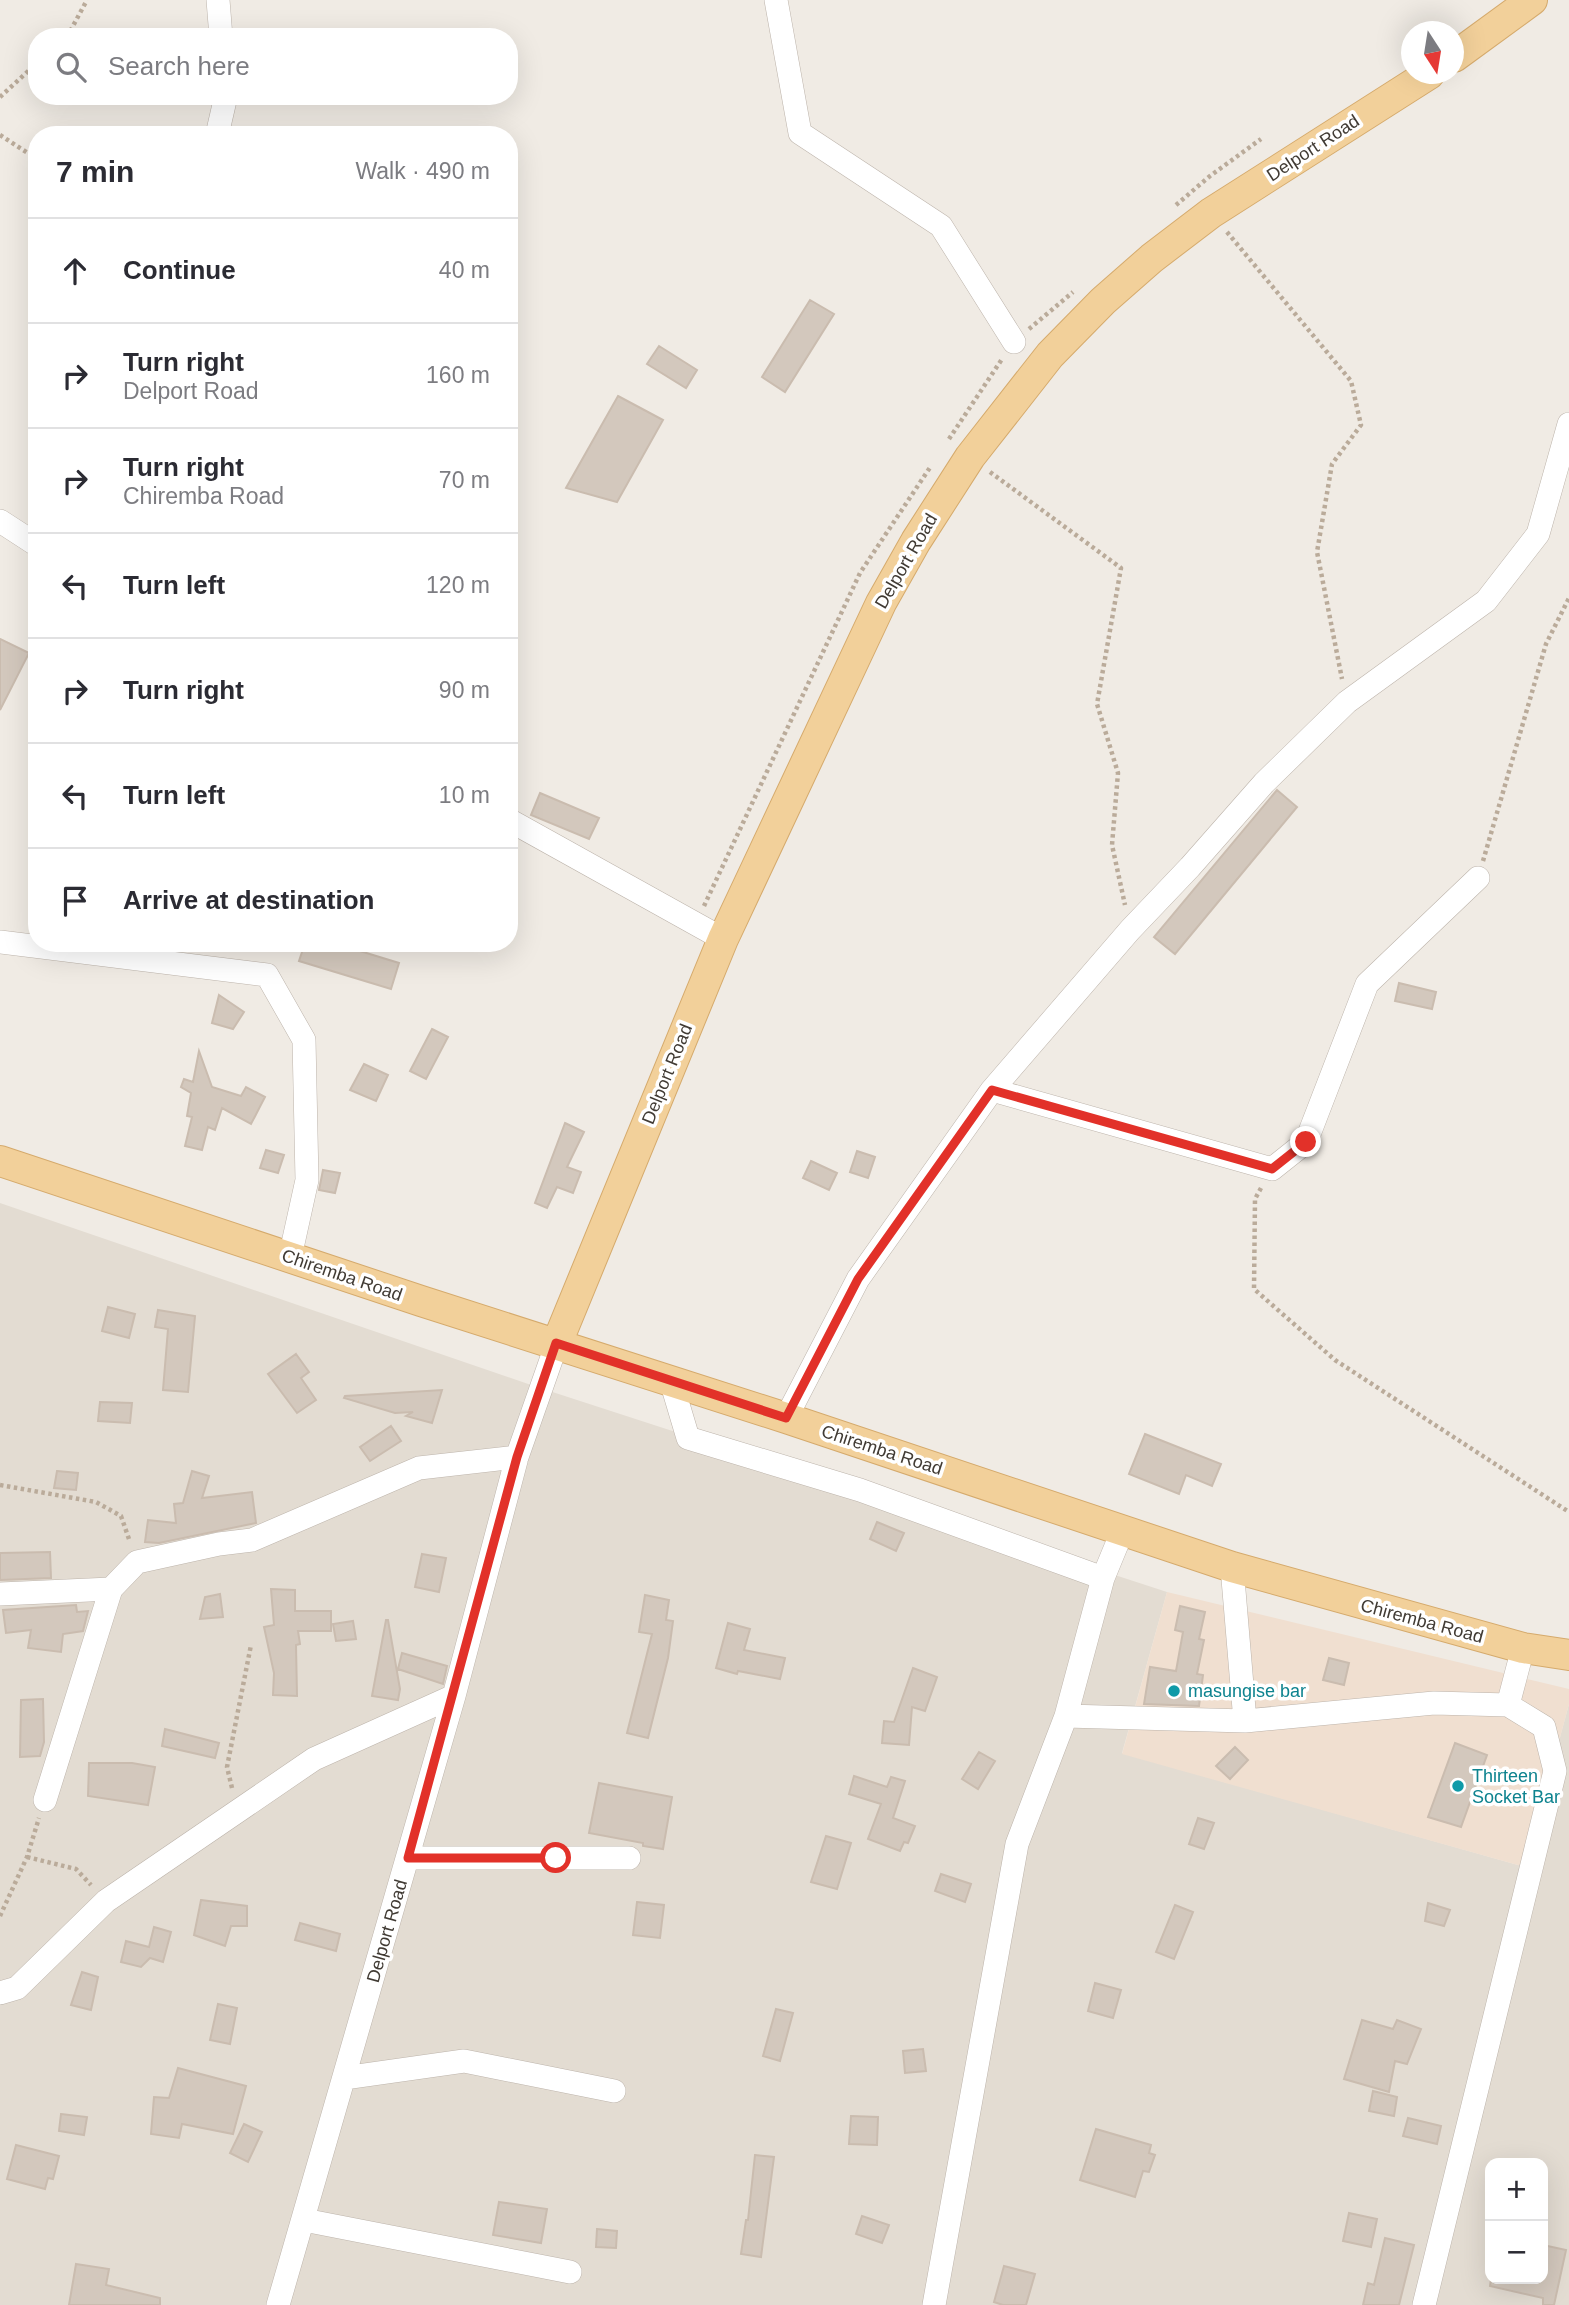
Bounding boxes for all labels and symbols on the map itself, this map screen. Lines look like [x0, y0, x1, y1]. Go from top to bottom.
north arrow [1401, 21, 1464, 84]
street label: Delport Road [1263, 111, 1363, 185]
street label: Delport Road [871, 510, 941, 612]
street label: Delport Road [638, 1021, 696, 1127]
route end [1290, 1126, 1321, 1157]
street label: Chiremba Road [279, 1245, 405, 1305]
street label: Chiremba Road [819, 1421, 945, 1479]
street label: Chiremba Road [1359, 1595, 1485, 1647]
place label: masungise bar [1188, 1681, 1306, 1701]
marker: masungise bar [1166, 1683, 1182, 1699]
place label: Thirteen Socket Bar [1472, 1766, 1560, 1807]
marker: Thirteen Socket Bar [1450, 1778, 1466, 1794]
route start [540, 1842, 571, 1873]
street label: Delport Road [363, 1877, 411, 1985]

